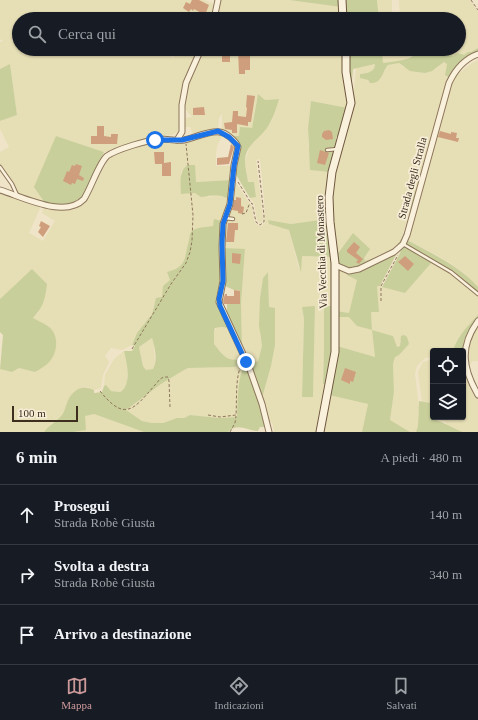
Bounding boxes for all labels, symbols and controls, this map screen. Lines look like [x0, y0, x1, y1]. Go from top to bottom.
search box [12, 12, 466, 56]
icon: search [26, 23, 48, 45]
text: Cerca qui [58, 26, 116, 42]
route start [146, 131, 164, 149]
street label: Strada degli Stralla [395, 136, 429, 220]
street label: Via Vecchia di Monastero [313, 194, 329, 309]
map controls [430, 348, 466, 420]
button: locate [430, 348, 466, 384]
route end [237, 353, 255, 371]
button: layers [430, 384, 466, 420]
scale bar [12, 404, 78, 423]
text: 100 m [18, 407, 46, 419]
text: 6 min [16, 448, 57, 467]
text: A piedi · 480 m [380, 450, 462, 465]
text: Prosegui [54, 498, 110, 514]
icon: ahead [16, 504, 38, 526]
text: 140 m [429, 507, 462, 522]
text: Strada Robè Giusta [54, 515, 155, 530]
text: Svolta a destra [54, 558, 149, 574]
icon: right [16, 564, 38, 586]
text: 340 m [429, 567, 462, 582]
text: Strada Robè Giusta [54, 575, 155, 590]
icon: arrive [16, 624, 38, 646]
text: Arrivo a destinazione [54, 626, 191, 642]
tab: Mappa [61, 675, 92, 711]
tab: Indicazioni [214, 675, 264, 711]
tab: Salvati [386, 675, 417, 711]

